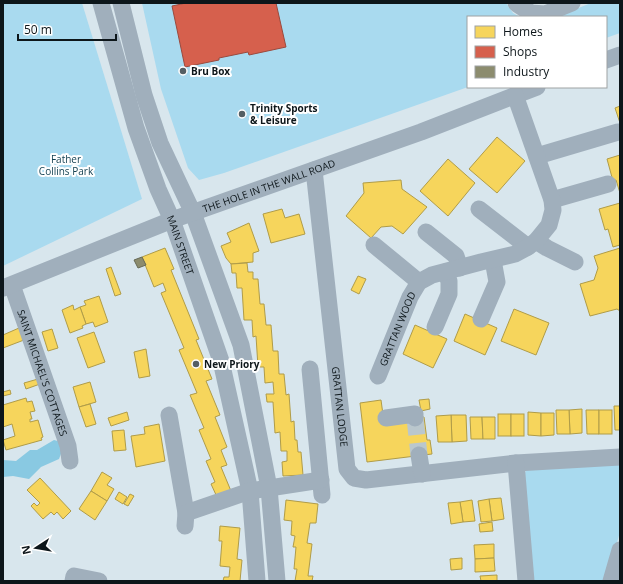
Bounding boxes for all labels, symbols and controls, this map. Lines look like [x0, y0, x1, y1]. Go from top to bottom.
scale bar [18, 16, 116, 42]
legend [467, 16, 607, 88]
text: 50 m [24, 21, 52, 38]
text: Homes [503, 23, 543, 40]
text: Shops [503, 43, 538, 60]
text: Industry [503, 63, 550, 80]
place label: Bru Box [191, 64, 230, 78]
marker: Bru Box [178, 66, 188, 76]
place label: Trinity Sports & Leisure [250, 101, 318, 127]
marker: Trinity Sports & Leisure [237, 109, 247, 119]
park label: Father Collins Park [39, 152, 94, 178]
street label: THE HOLE IN THE WALL ROAD [201, 156, 337, 216]
street label: MAIN STREET [164, 213, 198, 277]
street label: GRATTAN WOOD [376, 289, 419, 368]
street label: SAINT MICHAEL'S COTTAGES [14, 308, 71, 438]
place label: New Priory [204, 357, 260, 371]
marker: New Priory [191, 359, 201, 369]
street label: GRATTAN LODGE [329, 366, 351, 447]
north arrow [16, 528, 56, 568]
text: N [17, 544, 34, 556]

